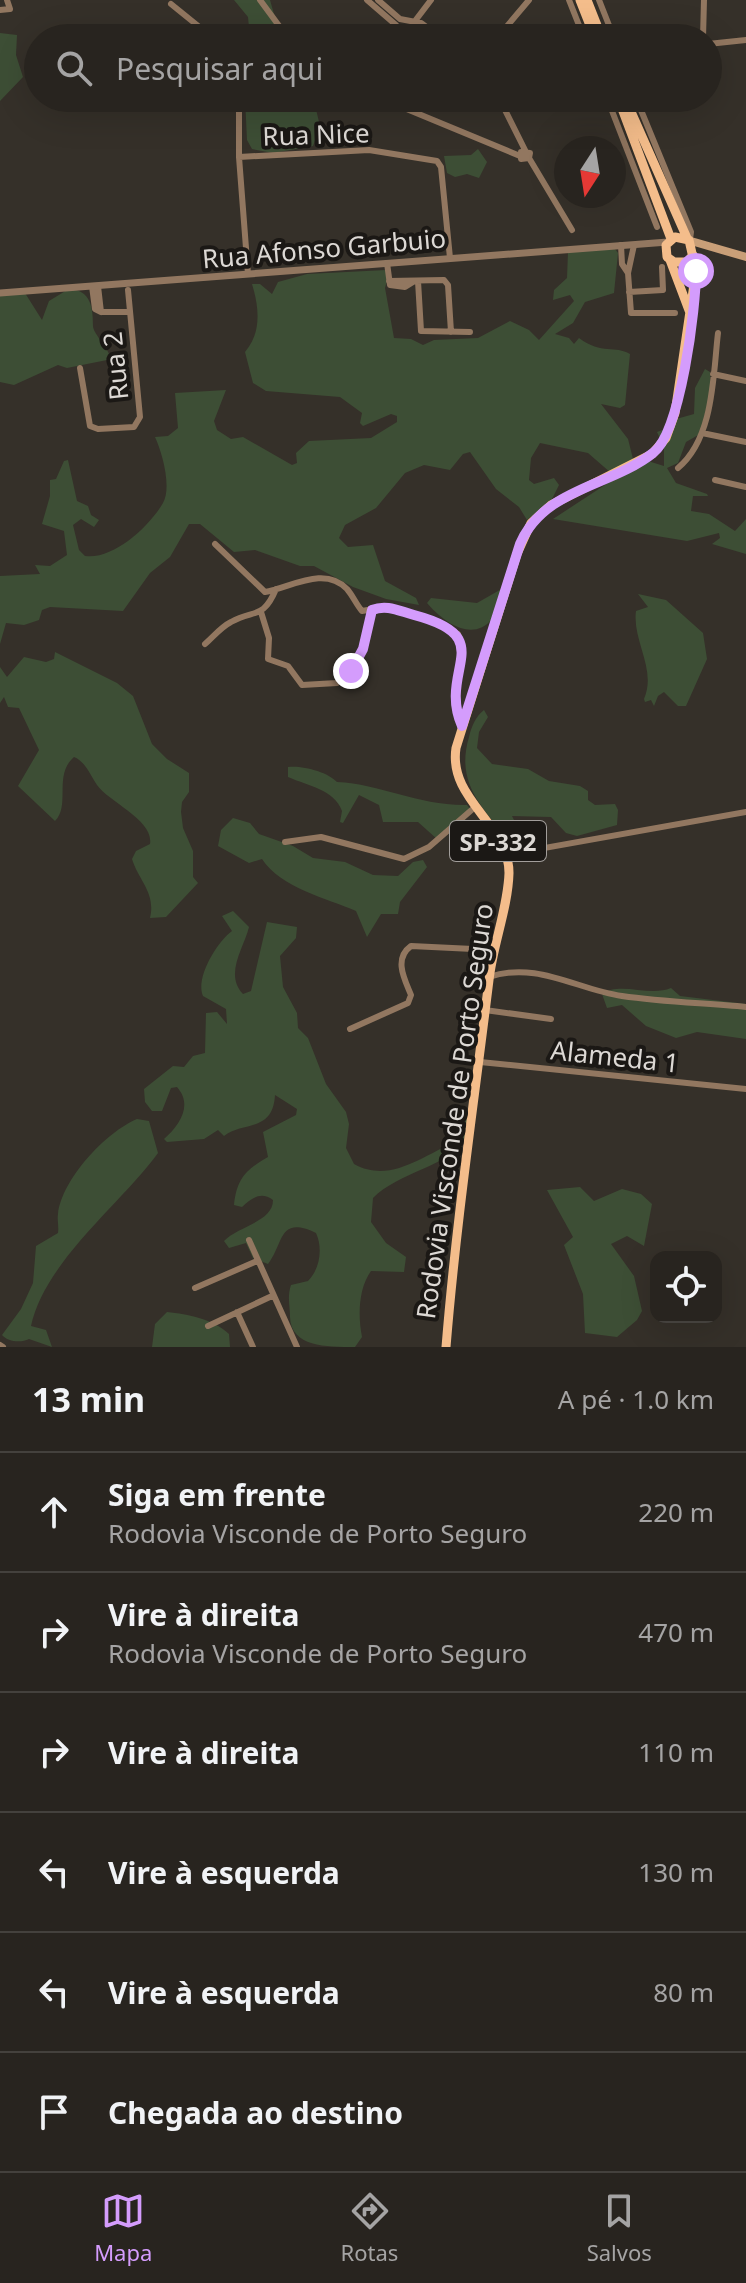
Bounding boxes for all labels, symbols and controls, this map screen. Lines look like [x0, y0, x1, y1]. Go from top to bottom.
search box [24, 24, 722, 112]
icon: search [52, 46, 96, 90]
text: Pesquisar aqui [116, 48, 323, 89]
street label: Rua Nice [262, 114, 370, 154]
north arrow [554, 136, 626, 208]
street label: Rua Afonso Garbuio [201, 219, 447, 277]
route start [678, 253, 714, 289]
street label: Rua 2 [94, 330, 136, 402]
route end [333, 653, 369, 689]
road number: SP-332 [450, 821, 546, 861]
street label: Rodovia Visconde de Porto Seguro [407, 901, 501, 1321]
street label: Alameda 1 [549, 1031, 681, 1081]
map controls [650, 1251, 722, 1323]
button: locate [650, 1251, 722, 1323]
text: 13 min [32, 1376, 145, 1422]
text: A pé · 1.0 km [558, 1381, 714, 1417]
text: Siga em frente [108, 1474, 326, 1515]
icon: ahead [32, 1490, 76, 1534]
text: 220 m [638, 1494, 714, 1530]
text: Rodovia Visconde de Porto Seguro [108, 1515, 527, 1551]
text: Vire à direita [108, 1594, 299, 1635]
icon: right [32, 1610, 76, 1654]
text: 470 m [638, 1614, 714, 1650]
text: Rodovia Visconde de Porto Seguro [108, 1635, 527, 1671]
icon: right [32, 1730, 76, 1774]
text: Vire à direita [108, 1732, 299, 1773]
text: 110 m [638, 1734, 714, 1770]
icon: left [32, 1850, 76, 1894]
text: Vire à esquerda [108, 1852, 340, 1893]
text: 130 m [638, 1854, 714, 1890]
icon: left [32, 1970, 76, 2014]
text: Vire à esquerda [108, 1972, 340, 2013]
text: 80 m [653, 1974, 714, 2010]
icon: arrive [32, 2090, 76, 2134]
text: Chegada ao destino [108, 2092, 403, 2133]
tab: Mapa [94, 2189, 152, 2267]
tab: Rotas [341, 2189, 398, 2267]
tab: Salvos [587, 2189, 652, 2267]

